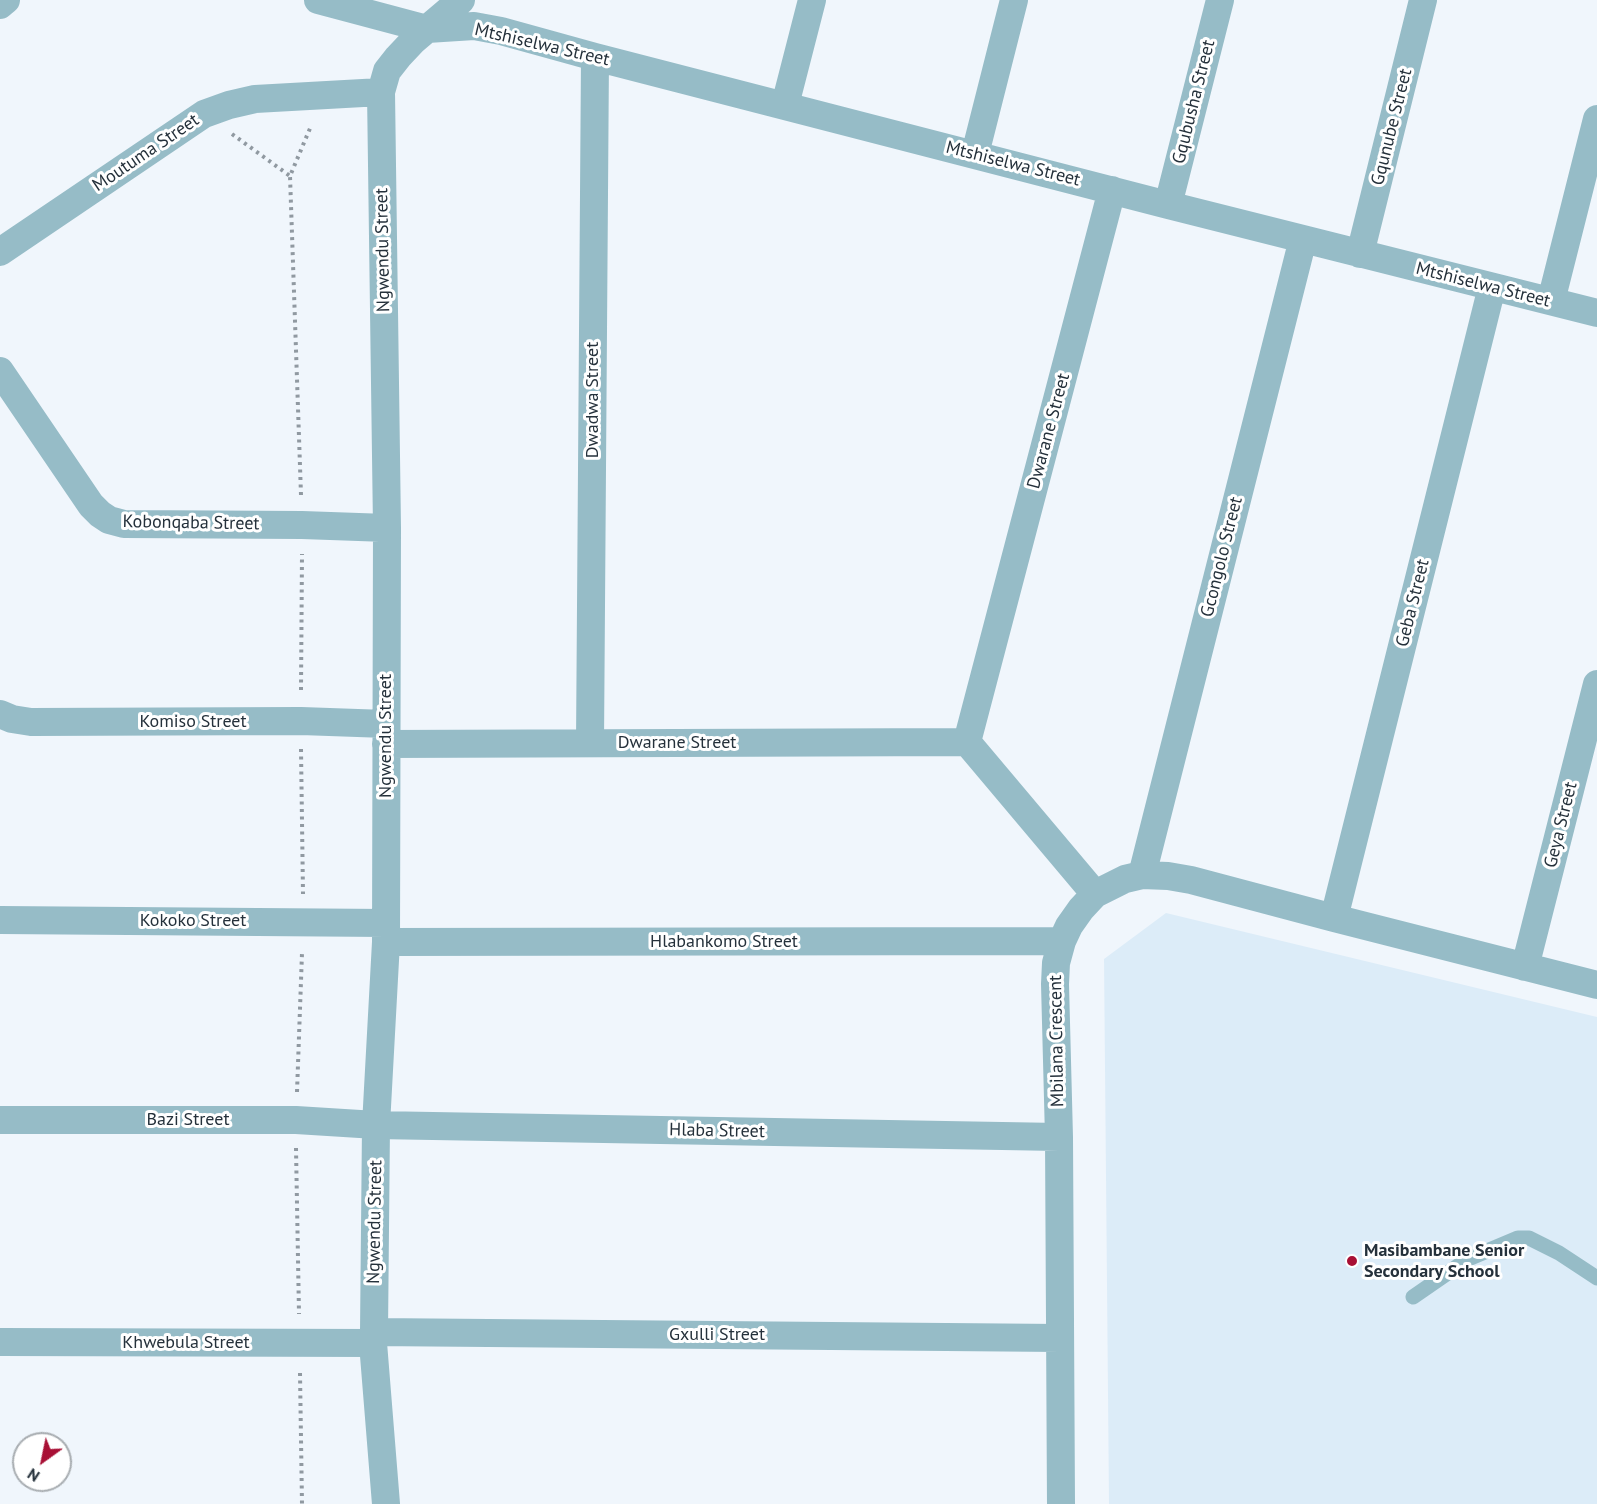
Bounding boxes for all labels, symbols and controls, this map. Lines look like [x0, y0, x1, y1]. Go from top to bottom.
street label: Mtshiselwa Street [473, 19, 611, 71]
street label: Gqubusha Street [1168, 38, 1220, 166]
street label: Gqunube Street [1367, 66, 1417, 188]
street label: Moutuma Street [89, 109, 203, 197]
street label: Mtshiselwa Street [944, 137, 1082, 191]
street label: Ngwendu Street [371, 188, 395, 312]
street label: Mtshiselwa Street [1414, 258, 1552, 312]
street label: Dwadwa Street [582, 342, 604, 458]
street label: Dwarane Street [1023, 371, 1075, 491]
street label: Gcongolo Street [1197, 495, 1247, 619]
street label: Kobonqaba Street [122, 511, 260, 535]
street label: Geba Street [1392, 557, 1434, 649]
street label: Ngwendu Street [375, 674, 397, 798]
street label: Komiso Street [139, 711, 247, 733]
street label: Dwarane Street [618, 732, 736, 754]
street label: Geya Street [1540, 780, 1582, 870]
street label: Kokoko Street [140, 910, 246, 932]
street label: Hlabankomo Street [650, 931, 798, 953]
street label: Mbilana Crescent [1045, 975, 1069, 1107]
street label: Bazi Street [146, 1109, 230, 1131]
street label: Hlaba Street [669, 1119, 765, 1143]
street label: Ngwendu Street [363, 1160, 387, 1284]
place label: Masibambane Senior Secondary School [1364, 1240, 1524, 1282]
marker: Masibambane Senior Secondary School [1345, 1254, 1359, 1268]
street label: Gxulli Street [669, 1324, 765, 1346]
street label: Khwebula Street [122, 1332, 250, 1354]
north arrow [12, 1432, 72, 1492]
text: N [23, 1464, 43, 1487]

